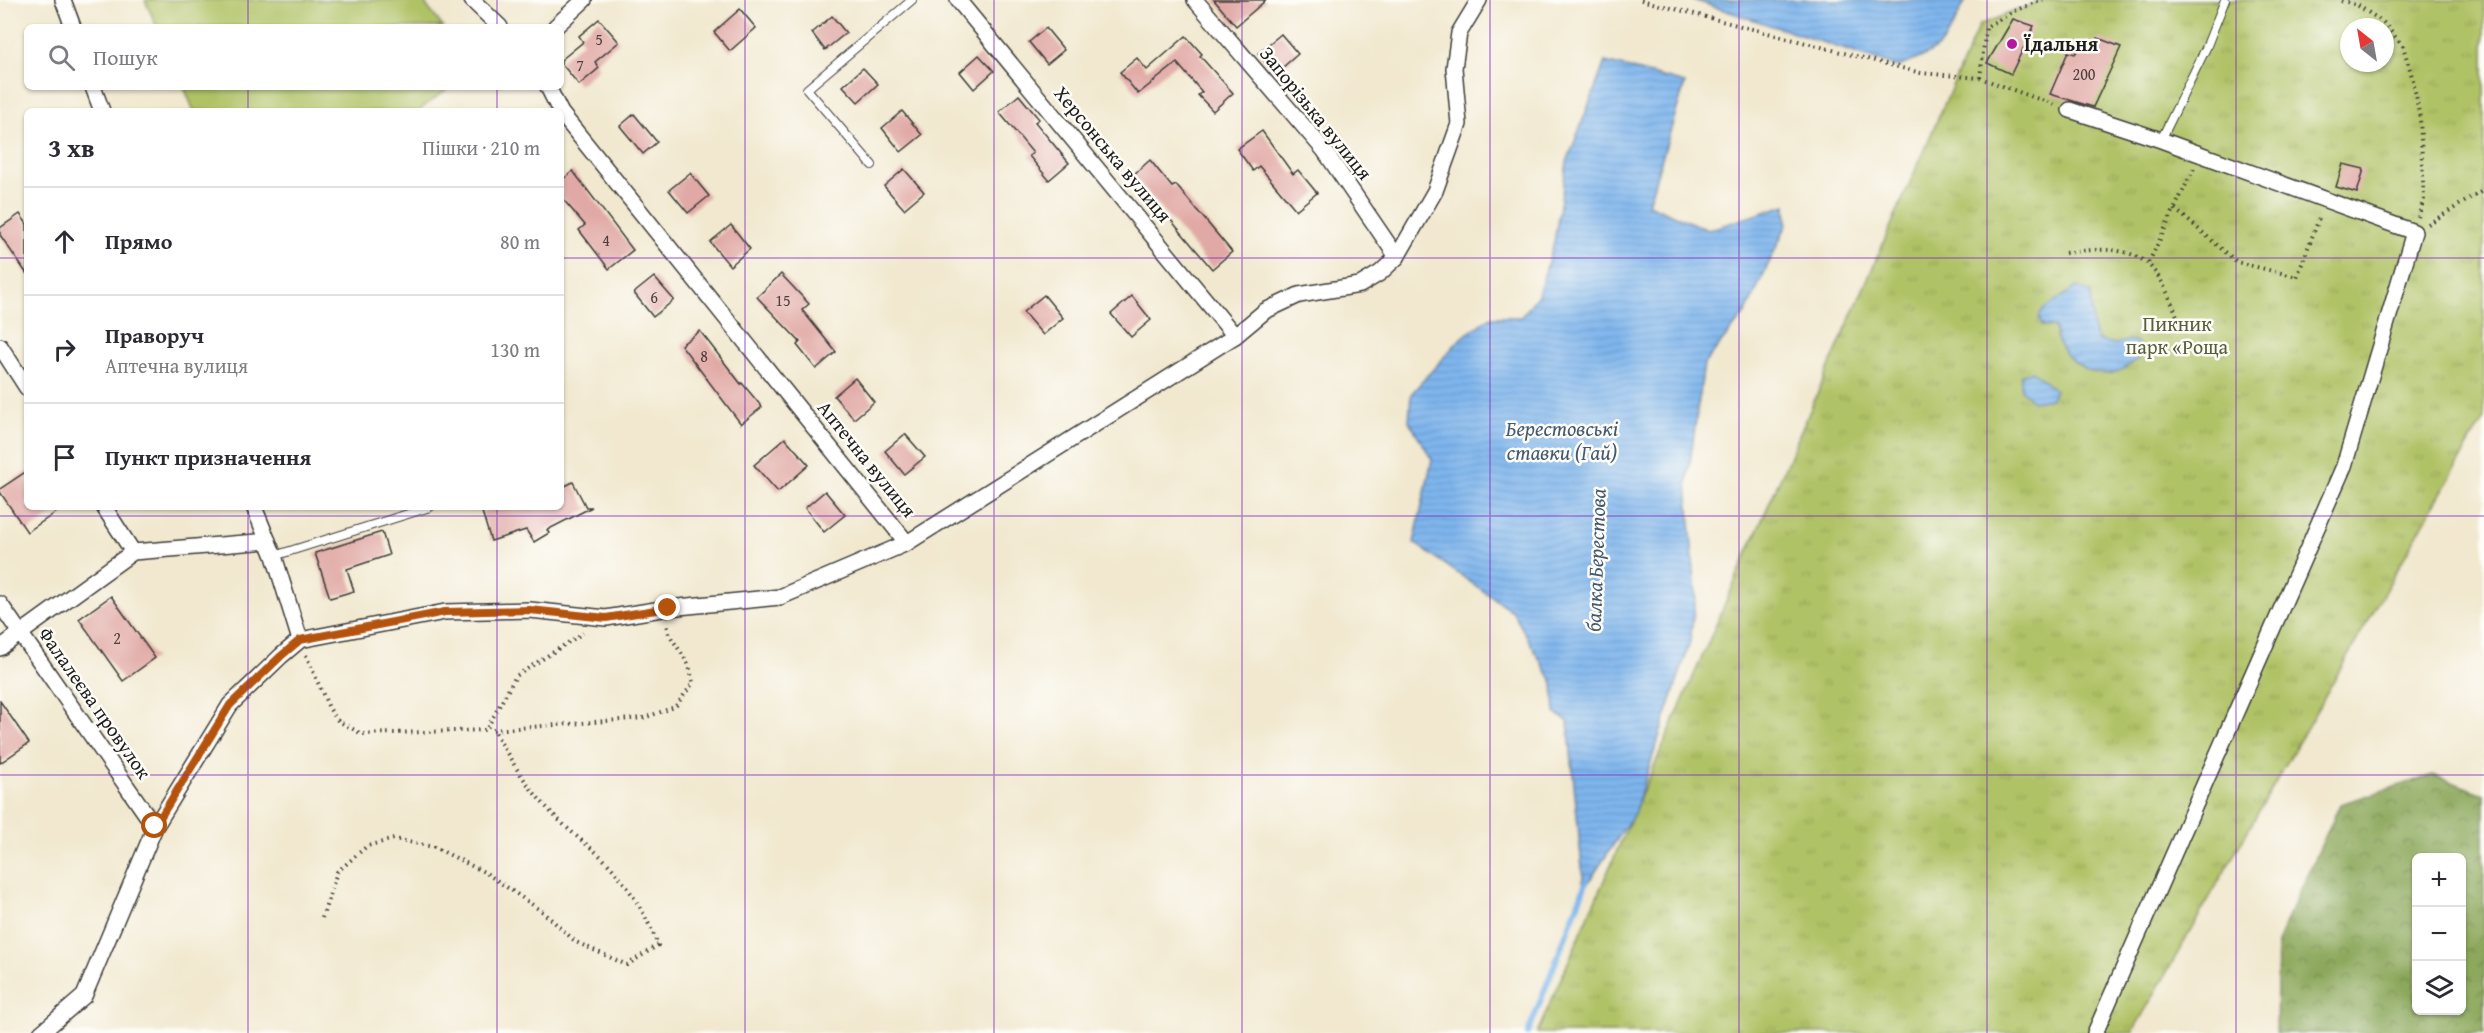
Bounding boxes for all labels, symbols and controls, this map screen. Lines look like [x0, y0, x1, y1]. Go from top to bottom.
north arrow [2340, 18, 2394, 72]
search box [24, 24, 564, 90]
house number: 5 [595, 27, 603, 51]
place label: Їдальня [2023, 29, 2098, 58]
marker: Їдальня [2005, 37, 2019, 51]
street label: Запорізька вулиця [1253, 40, 1379, 186]
icon: search [45, 41, 78, 74]
text: Пошук [93, 41, 158, 73]
house number: 7 [576, 53, 584, 77]
house number: 200 [2072, 62, 2096, 86]
street label: Херсонська вулиця [1048, 79, 1179, 228]
text: 3 хв [48, 128, 95, 167]
text: Пішки · 210 m [422, 133, 540, 162]
icon: ahead [48, 225, 81, 258]
text: Прямо [105, 225, 172, 257]
text: 80 m [500, 227, 540, 256]
house number: 4 [602, 228, 610, 252]
house number: 6 [650, 285, 658, 309]
house number: 15 [775, 288, 791, 312]
park label: Пикник парк «Роща [2126, 309, 2229, 361]
text: Праворуч [105, 319, 204, 351]
icon: right [48, 333, 81, 366]
text: 130 m [490, 335, 540, 364]
house number: 8 [700, 344, 708, 368]
text: Аптечна вулиця [105, 351, 248, 380]
street label: Аптечна вулиця [811, 394, 924, 523]
water label: Берестовські ставки (Гай) [1506, 413, 1619, 468]
icon: arrive [48, 441, 81, 474]
text: Пункт призначення [105, 441, 311, 473]
water label: балка Берестова [1578, 488, 1613, 632]
route end [654, 594, 680, 620]
street label: Фалалеєва провулок [32, 621, 159, 785]
house number: 2 [113, 626, 121, 650]
route start [141, 812, 167, 838]
map controls [2412, 853, 2466, 1015]
button: + [2412, 853, 2466, 907]
button: − [2412, 907, 2466, 961]
button: layers [2412, 961, 2466, 1015]

